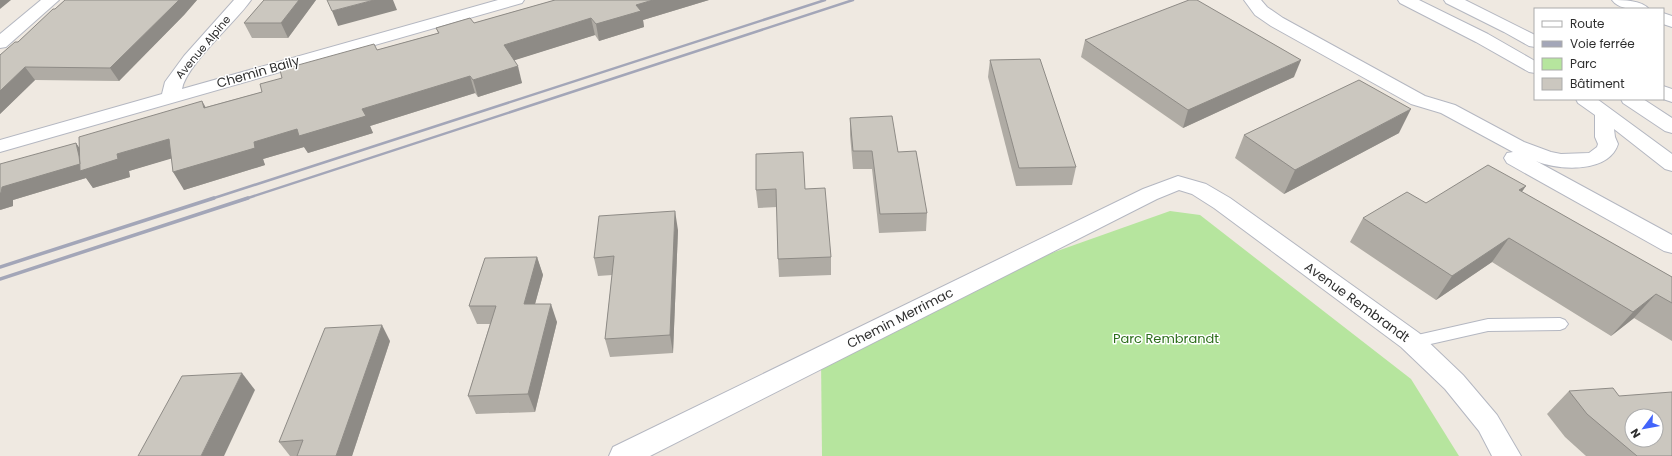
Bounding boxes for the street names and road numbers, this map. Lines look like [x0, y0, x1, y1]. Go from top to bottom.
street label: Avenue Alpine [172, 12, 234, 82]
street label: Chemin Baily [214, 51, 302, 93]
street label: Avenue Rembrandt [1300, 257, 1414, 347]
street label: Chemin Merrimac [844, 283, 957, 353]

